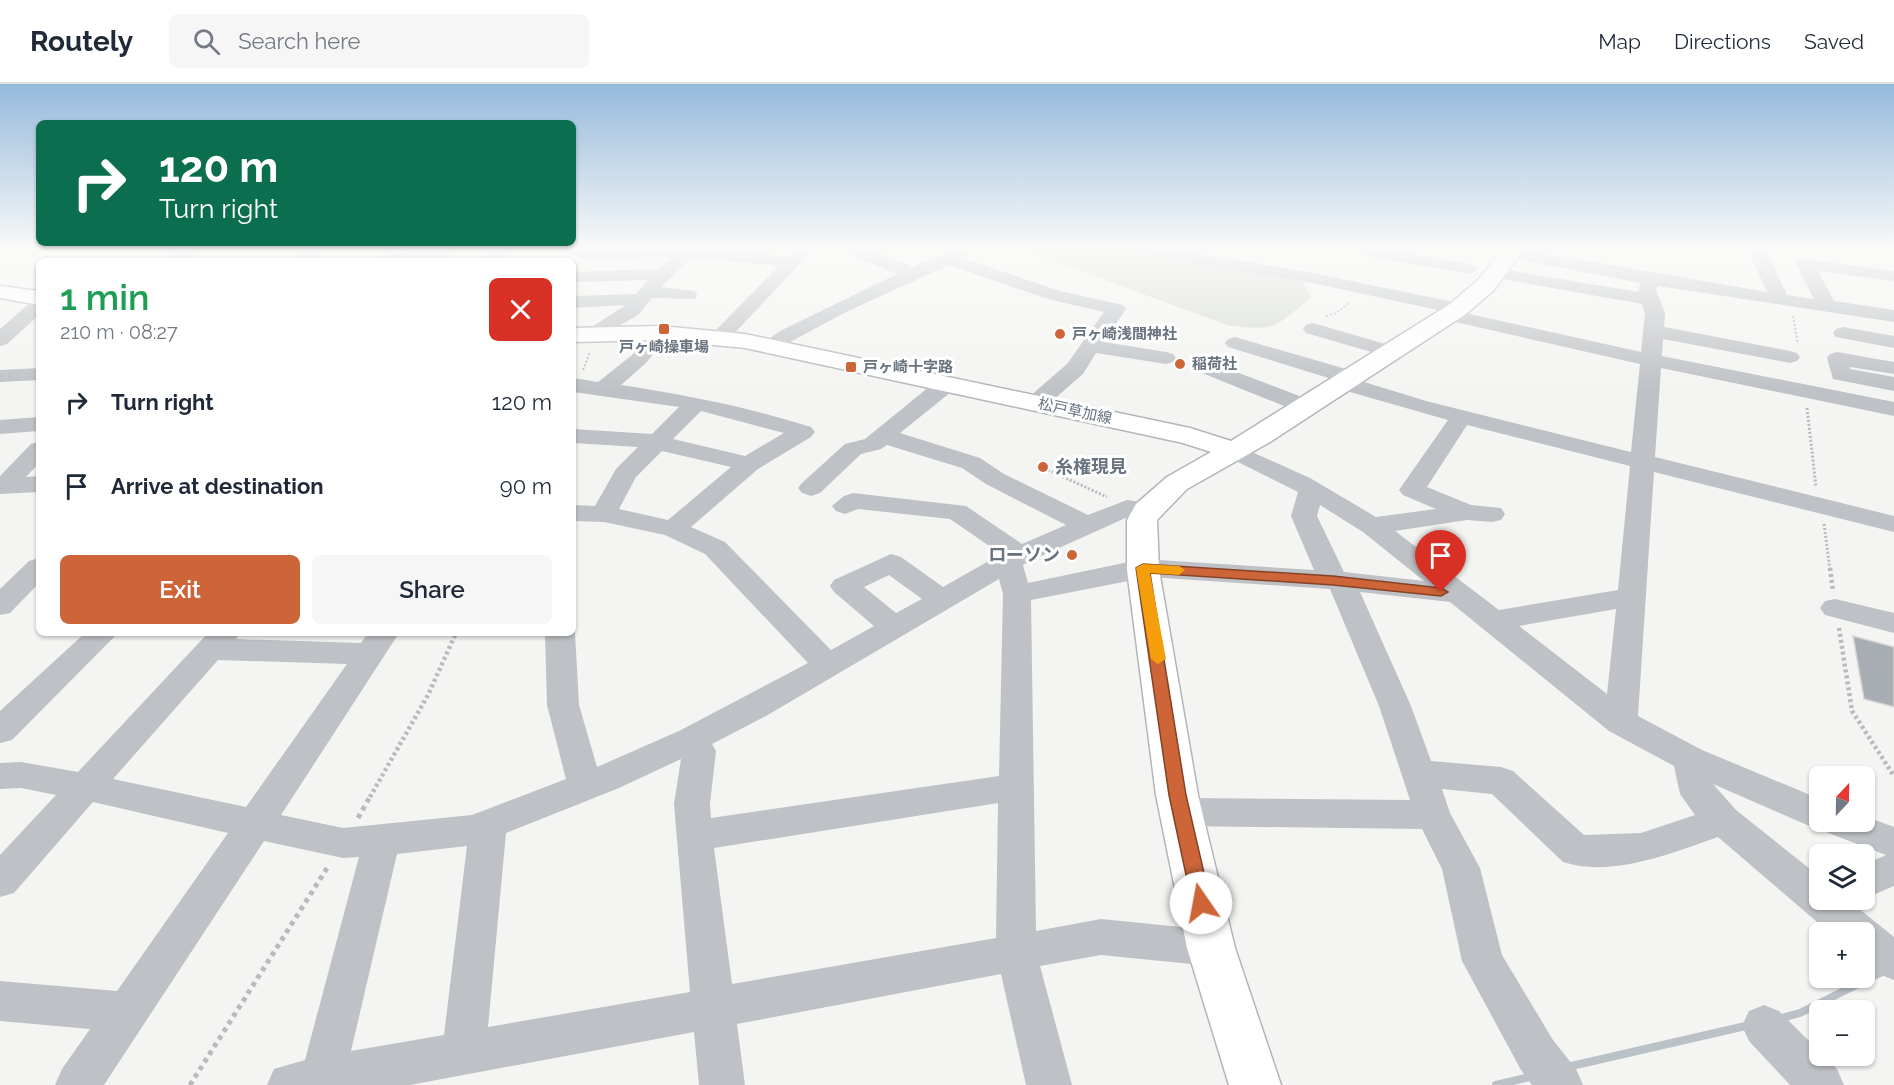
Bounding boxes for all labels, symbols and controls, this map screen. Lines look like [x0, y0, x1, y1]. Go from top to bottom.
search box [169, 14, 589, 68]
text: Routely [30, 25, 133, 58]
icon: search [190, 25, 223, 58]
text: Search here [238, 28, 360, 54]
text: Map [1598, 29, 1641, 54]
text: Directions [1674, 29, 1771, 54]
text: Saved [1804, 29, 1864, 54]
text: 120 m [159, 143, 278, 192]
icon: right [60, 144, 138, 222]
text: Turn right [159, 193, 278, 224]
text: 1 min [60, 276, 149, 318]
button: close [489, 278, 552, 341]
text: 210 m · 08:27 [60, 320, 178, 344]
marker: 戸ヶ崎操車場 [657, 322, 671, 336]
place label: 戸ヶ崎浅間神社 [1072, 325, 1177, 343]
marker: 戸ヶ崎浅間神社 [1053, 327, 1067, 341]
place label: 戸ヶ崎操車場 [619, 338, 709, 356]
place label: 稲荷社 [1192, 355, 1237, 373]
marker: 稲荷社 [1173, 357, 1187, 371]
place label: 戸ヶ崎十字路 [863, 358, 953, 376]
marker: 戸ヶ崎十字路 [844, 360, 858, 374]
icon: right [60, 386, 93, 419]
text: Turn right [111, 389, 214, 415]
text: 120 m [492, 389, 552, 415]
street label: 松戸草加線 [1036, 394, 1114, 428]
place label: 糸権現見 [1055, 456, 1127, 477]
marker: 糸権現見 [1036, 460, 1050, 474]
icon: arrive [60, 470, 93, 503]
text: Arrive at destination [111, 473, 324, 499]
text: 90 m [500, 473, 552, 499]
pin [1415, 530, 1466, 592]
icon: arrive [1424, 539, 1457, 572]
place label: ローソン [988, 544, 1060, 565]
marker: ローソン [1065, 548, 1079, 562]
button: Exit [60, 555, 300, 624]
button: Share [312, 555, 552, 624]
north arrow [1809, 766, 1875, 832]
map controls [1809, 766, 1875, 1066]
button: layers [1809, 844, 1875, 910]
position arrow [1169, 871, 1233, 935]
button: + [1809, 922, 1875, 988]
button: − [1809, 1000, 1875, 1066]

